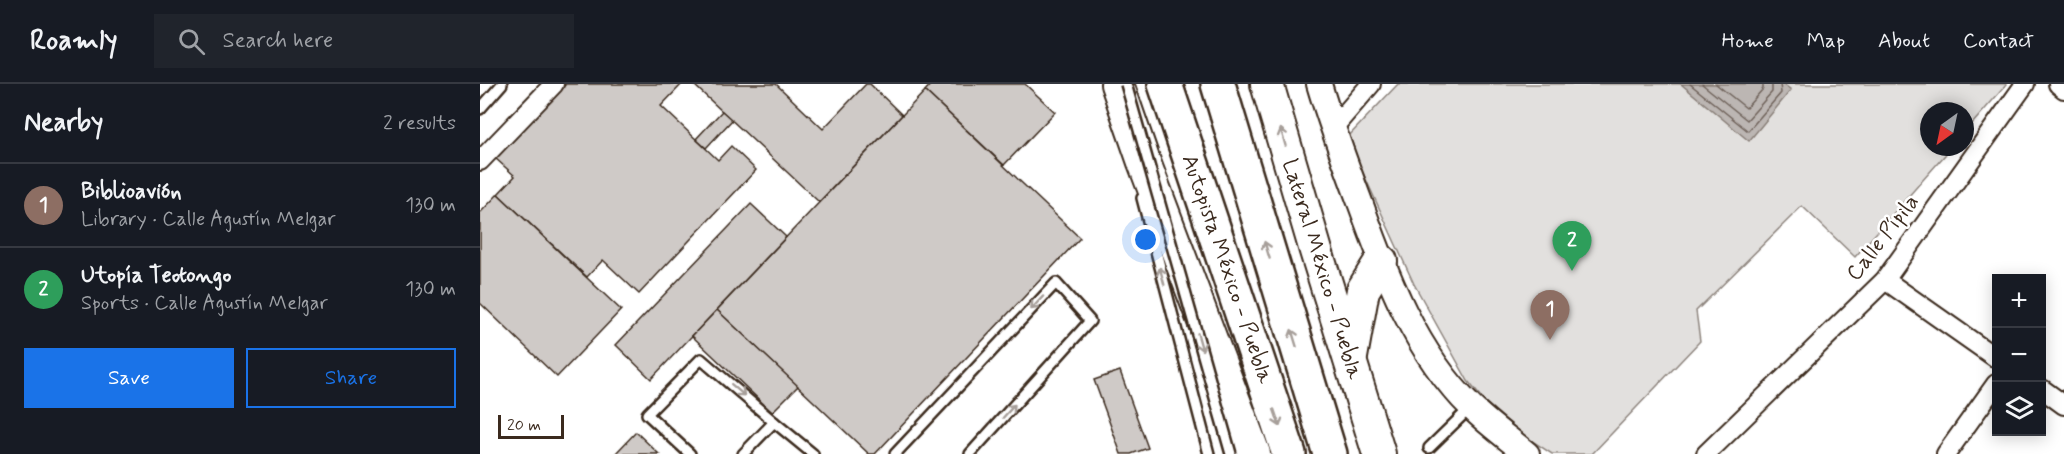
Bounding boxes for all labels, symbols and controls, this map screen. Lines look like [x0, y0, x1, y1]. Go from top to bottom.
search box [154, 14, 574, 68]
text: Roamly [30, 23, 118, 60]
icon: search [175, 25, 208, 58]
text: Search here [223, 27, 333, 55]
text: Home [1722, 27, 1774, 55]
text: Map [1807, 27, 1845, 55]
text: About [1878, 27, 1930, 55]
text: Contact [1963, 27, 2034, 55]
north arrow [1920, 102, 1974, 156]
text: Nearby [24, 106, 103, 140]
text: 2 results [383, 110, 456, 137]
one-way arrow [1276, 128, 1288, 147]
street label: Autopista México - Puebla [1175, 151, 1280, 388]
street label: Lateral México - Puebla [1275, 156, 1369, 383]
text: Biblioavión [81, 178, 182, 206]
street label: Calle Pípila [1840, 189, 1926, 287]
text: 1 [39, 192, 48, 219]
text: 130 m [405, 192, 456, 219]
text: Library · Calle Agustín Melgar [81, 206, 336, 233]
pin: 2 [1552, 222, 1592, 271]
your location [1131, 225, 1160, 254]
one-way arrow [1261, 240, 1272, 259]
text: Utopía Teotongo [81, 262, 231, 290]
one-way arrow [1156, 266, 1168, 285]
map controls [1992, 274, 2046, 436]
button: + [1992, 274, 2046, 328]
text: 2 [39, 276, 48, 303]
text: 130 m [405, 276, 456, 303]
text: Sports · Calle Agustín Melgar [81, 290, 328, 317]
pin: 1 [1530, 290, 1570, 340]
one-way arrow [1030, 295, 1044, 310]
button: − [1992, 328, 2046, 382]
one-way arrow [1287, 329, 1298, 348]
one-way arrow [1195, 332, 1206, 351]
button: Save [24, 348, 234, 408]
button: Share [246, 348, 456, 408]
button: layers [1992, 382, 2046, 436]
one-way arrow [730, 383, 745, 397]
one-way arrow [1002, 403, 1016, 418]
one-way arrow [1272, 408, 1283, 427]
scale bar [498, 412, 564, 440]
text: 20 m [507, 415, 541, 436]

